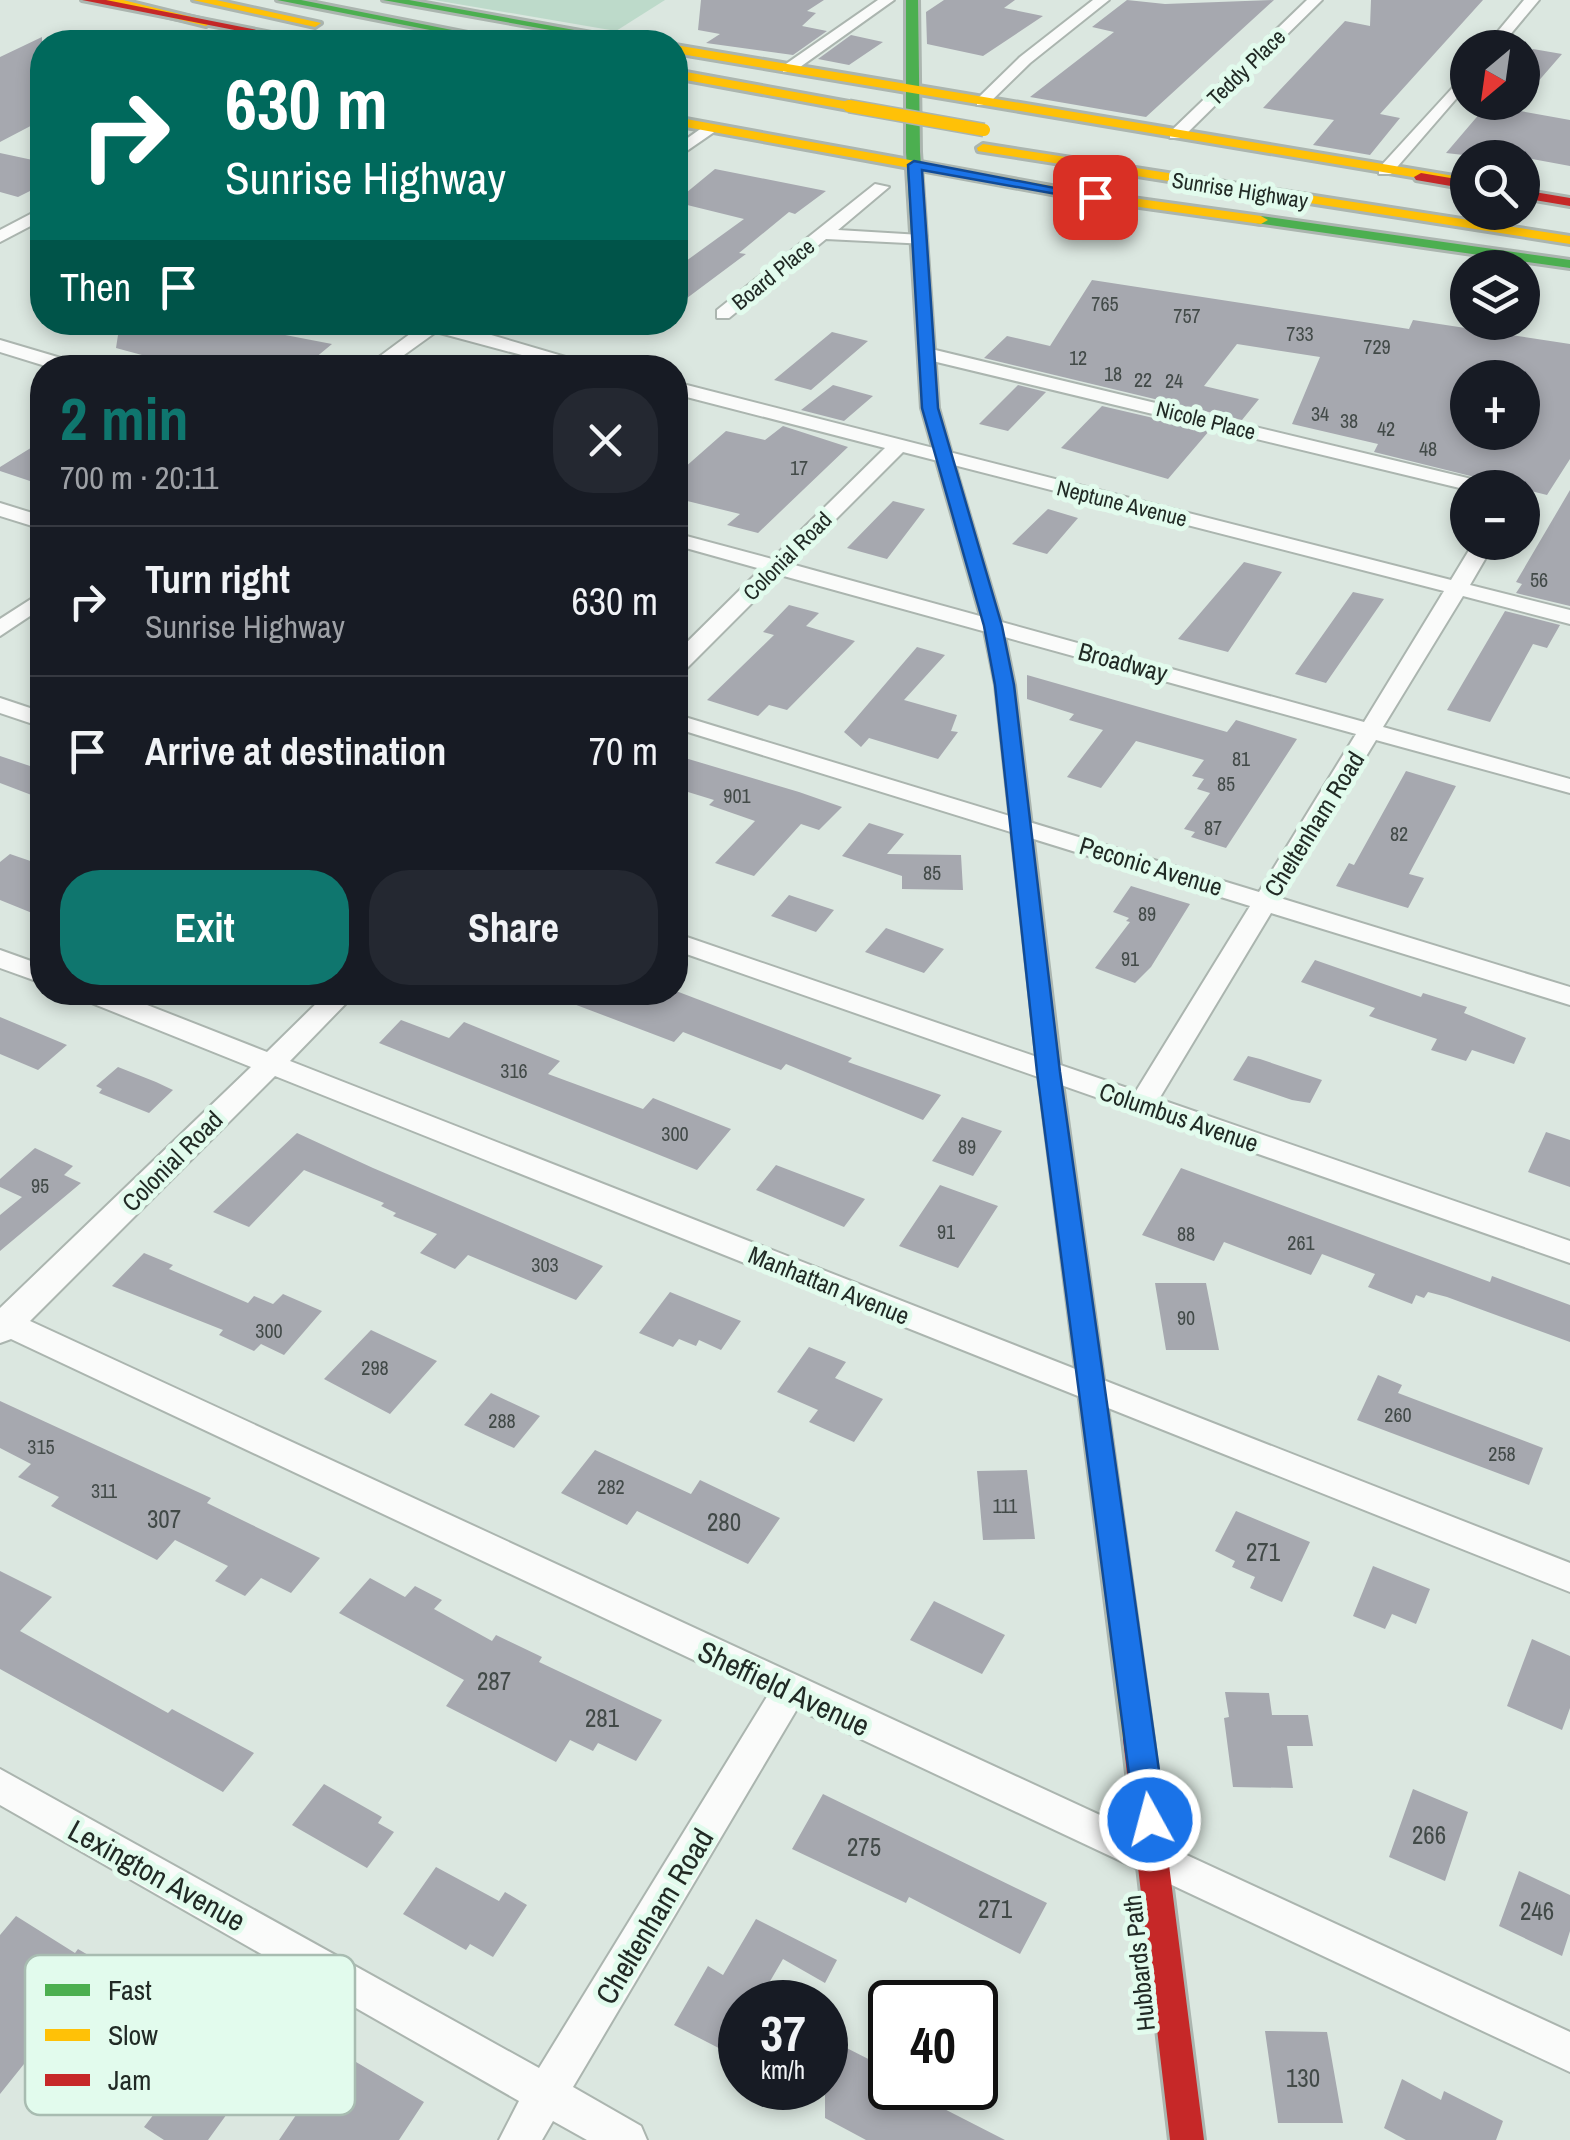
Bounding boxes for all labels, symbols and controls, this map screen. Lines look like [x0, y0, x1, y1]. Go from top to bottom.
street label: Teddy Place [1200, 22, 1292, 112]
north arrow [1450, 30, 1540, 120]
map controls [1450, 30, 1540, 560]
text: 630 m [225, 57, 388, 151]
icon: right [60, 70, 190, 200]
button: search [1450, 140, 1540, 230]
text: Sunrise Highway [225, 147, 506, 208]
pin [1053, 155, 1138, 240]
street label: Sunrise Highway [1170, 164, 1310, 216]
icon: arrive [1068, 170, 1123, 225]
street label: Board Place [725, 231, 821, 317]
button: layers [1450, 250, 1540, 340]
icon: arrive [151, 260, 206, 315]
text: Then [60, 262, 131, 313]
house number: 765 [1091, 290, 1119, 317]
house number: 757 [1173, 302, 1201, 329]
house number: 733 [1286, 320, 1314, 347]
house number: 729 [1363, 333, 1391, 360]
house number: 12 [1069, 344, 1087, 371]
house number: 18 [1104, 360, 1122, 387]
button: + [1450, 360, 1540, 450]
house number: 22 [1134, 366, 1152, 393]
house number: 24 [1165, 367, 1183, 394]
text: 2 min [60, 378, 189, 459]
button: close [553, 388, 658, 493]
street label: Nicole Place [1153, 393, 1259, 447]
house number: 34 [1311, 400, 1329, 427]
house number: 38 [1340, 407, 1358, 434]
house number: 42 [1377, 415, 1395, 442]
house number: 48 [1419, 435, 1437, 462]
house number: 17 [790, 454, 808, 481]
text: 700 m · 20:11 [60, 456, 219, 499]
button: − [1450, 470, 1540, 560]
street label: Neptune Avenue [1054, 472, 1190, 534]
street label: Colonial Road [736, 505, 838, 607]
text: Turn right [145, 554, 290, 605]
house number: 56 [1530, 566, 1548, 593]
icon: right [60, 574, 115, 629]
text: 630 m [571, 576, 658, 627]
text: Sunrise Highway [145, 605, 345, 648]
street label: Broadway [1075, 634, 1172, 690]
icon: arrive [60, 724, 115, 779]
text: Arrive at destination [145, 726, 446, 777]
text: 70 m [589, 726, 658, 777]
house number: 81 [1232, 745, 1250, 772]
street label: Cheltenham Road [1256, 745, 1372, 903]
house number: 85 [1217, 770, 1235, 797]
house number: 901 [723, 782, 751, 809]
house number: 87 [1204, 814, 1222, 841]
house number: 82 [1390, 820, 1408, 847]
street label: Peconic Avenue [1075, 828, 1227, 904]
house number: 85 [923, 859, 941, 886]
button: Exit [60, 870, 349, 985]
button: Share [369, 870, 658, 985]
house number: 89 [1138, 900, 1156, 927]
house number: 91 [1121, 945, 1139, 972]
house number: 316 [500, 1057, 528, 1084]
street label: Columbus Avenue [1095, 1074, 1263, 1160]
street label: Colonial Road [114, 1103, 230, 1219]
house number: 300 [661, 1120, 689, 1147]
house number: 89 [958, 1133, 976, 1160]
house number: 95 [31, 1172, 49, 1199]
house number: 91 [937, 1218, 955, 1245]
house number: 88 [1177, 1220, 1195, 1247]
house number: 261 [1287, 1229, 1315, 1256]
street label: Manhattan Avenue [744, 1237, 914, 1333]
house number: 303 [531, 1251, 559, 1278]
house number: 90 [1177, 1304, 1195, 1331]
house number: 300 [255, 1317, 283, 1344]
house number: 298 [361, 1354, 389, 1381]
house number: 260 [1384, 1401, 1412, 1428]
house number: 288 [488, 1407, 516, 1434]
house number: 315 [27, 1433, 55, 1460]
house number: 258 [1488, 1440, 1516, 1467]
house number: 282 [597, 1473, 625, 1500]
house number: 311 [91, 1477, 117, 1504]
house number: 111 [993, 1492, 1017, 1519]
house number: 307 [147, 1502, 181, 1536]
house number: 280 [707, 1505, 741, 1539]
house number: 271 [1246, 1535, 1281, 1569]
street label: Sheffield Avenue [692, 1631, 876, 1745]
house number: 287 [477, 1664, 511, 1698]
house number: 281 [585, 1701, 620, 1735]
position arrow [1098, 1768, 1202, 1872]
street label: Lexington Avenue [61, 1810, 253, 1940]
house number: 266 [1412, 1818, 1446, 1852]
street label: Cheltenham Road [586, 1821, 722, 2011]
house number: 275 [847, 1830, 881, 1864]
house number: 271 [978, 1892, 1013, 1926]
street label: Hubbards Path [1115, 1893, 1163, 2033]
house number: 246 [1520, 1894, 1554, 1928]
legend [25, 1955, 355, 2115]
text: Fast [108, 1971, 152, 2009]
speed limit sign: 40 [868, 1980, 998, 2110]
text: 37 [760, 1999, 806, 2067]
text: Slow [108, 2016, 158, 2054]
text: km/h [761, 2053, 805, 2087]
text: Jam [108, 2061, 151, 2099]
house number: 130 [1286, 2061, 1320, 2095]

